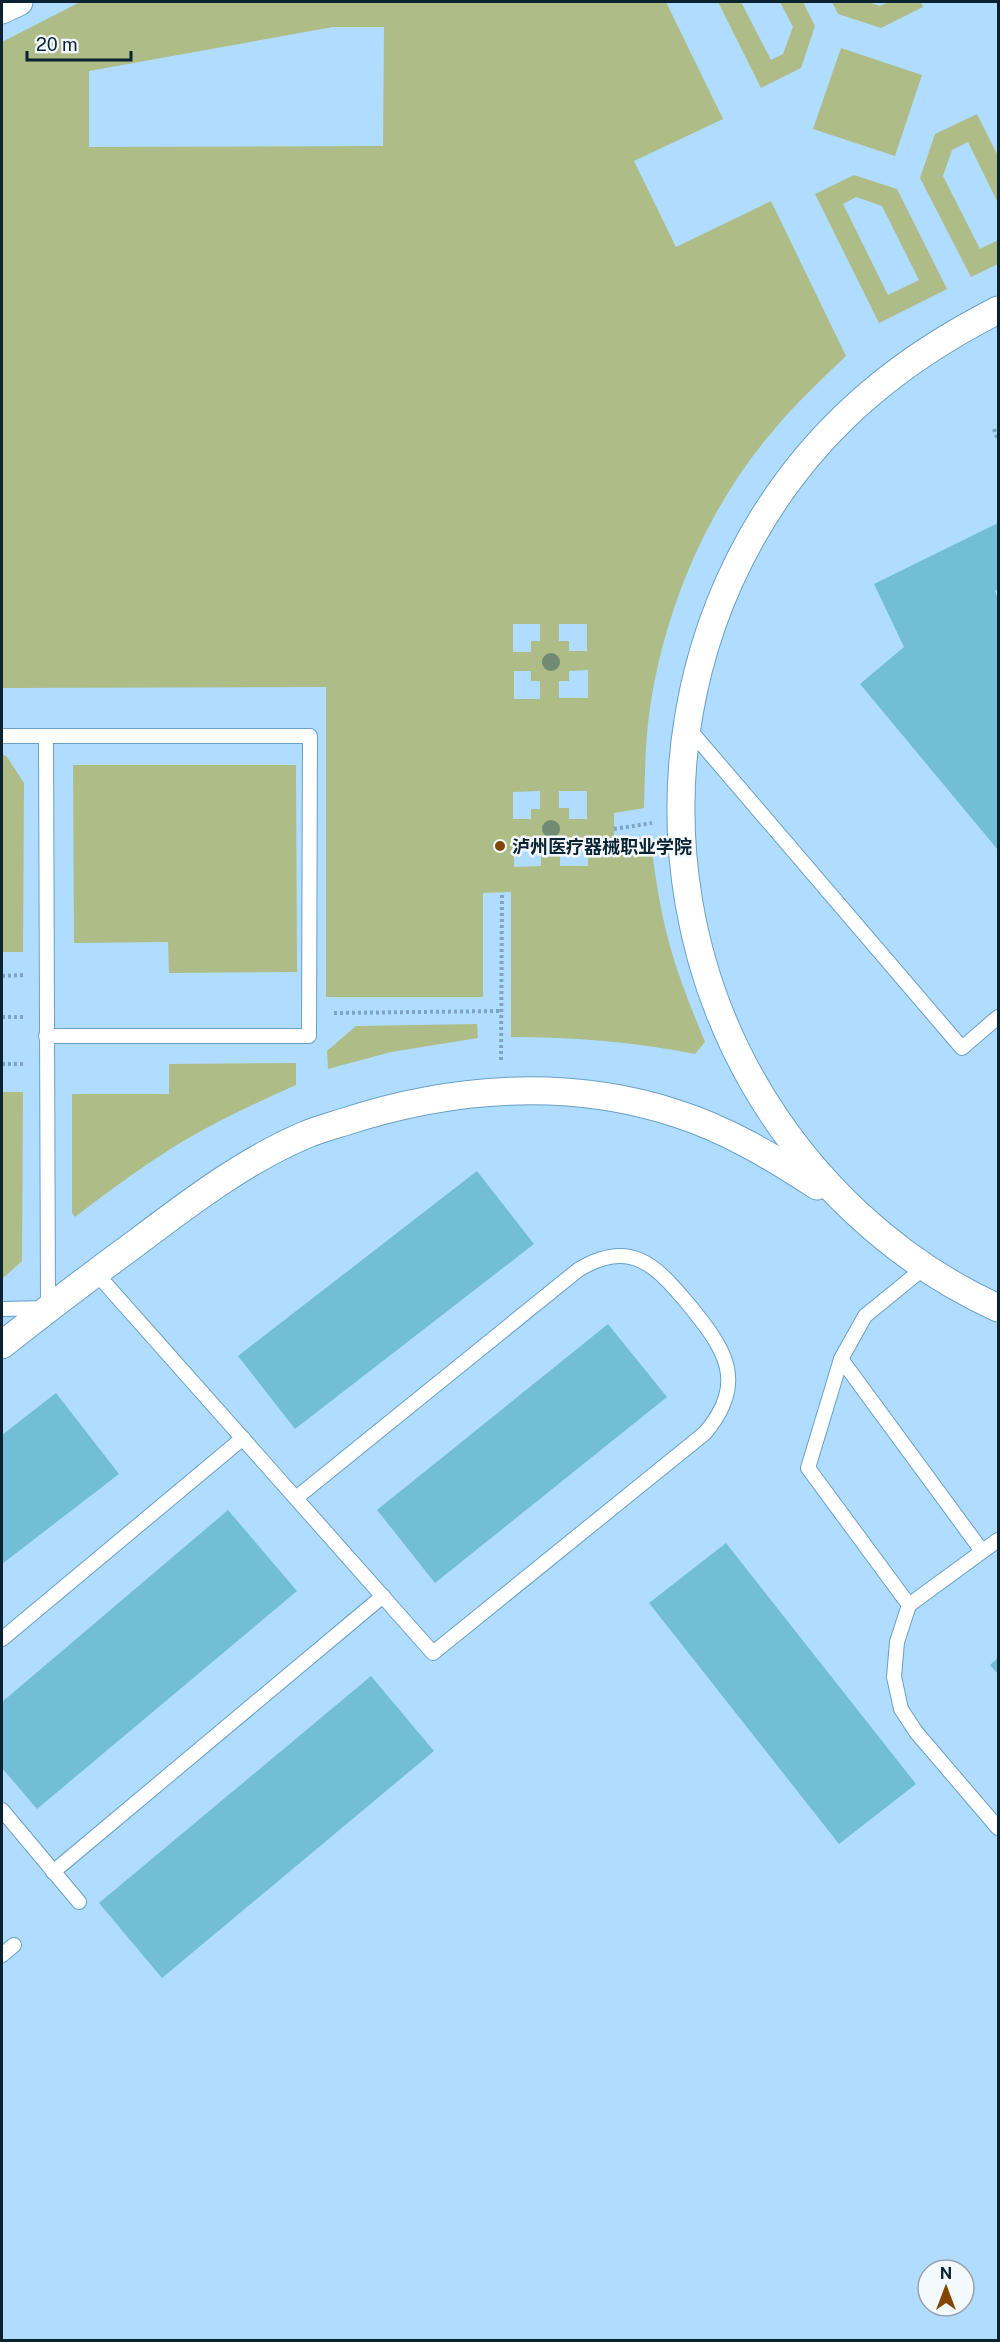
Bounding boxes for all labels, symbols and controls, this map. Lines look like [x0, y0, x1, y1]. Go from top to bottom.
scale bar [27, 24, 130, 62]
text: 20 m [36, 34, 78, 55]
place label: 泸州医疗器械职业学院 [512, 836, 692, 857]
marker: 泸州医疗器械职业学院 [493, 839, 507, 853]
north arrow [916, 2258, 976, 2318]
text: N [940, 2264, 952, 2283]

